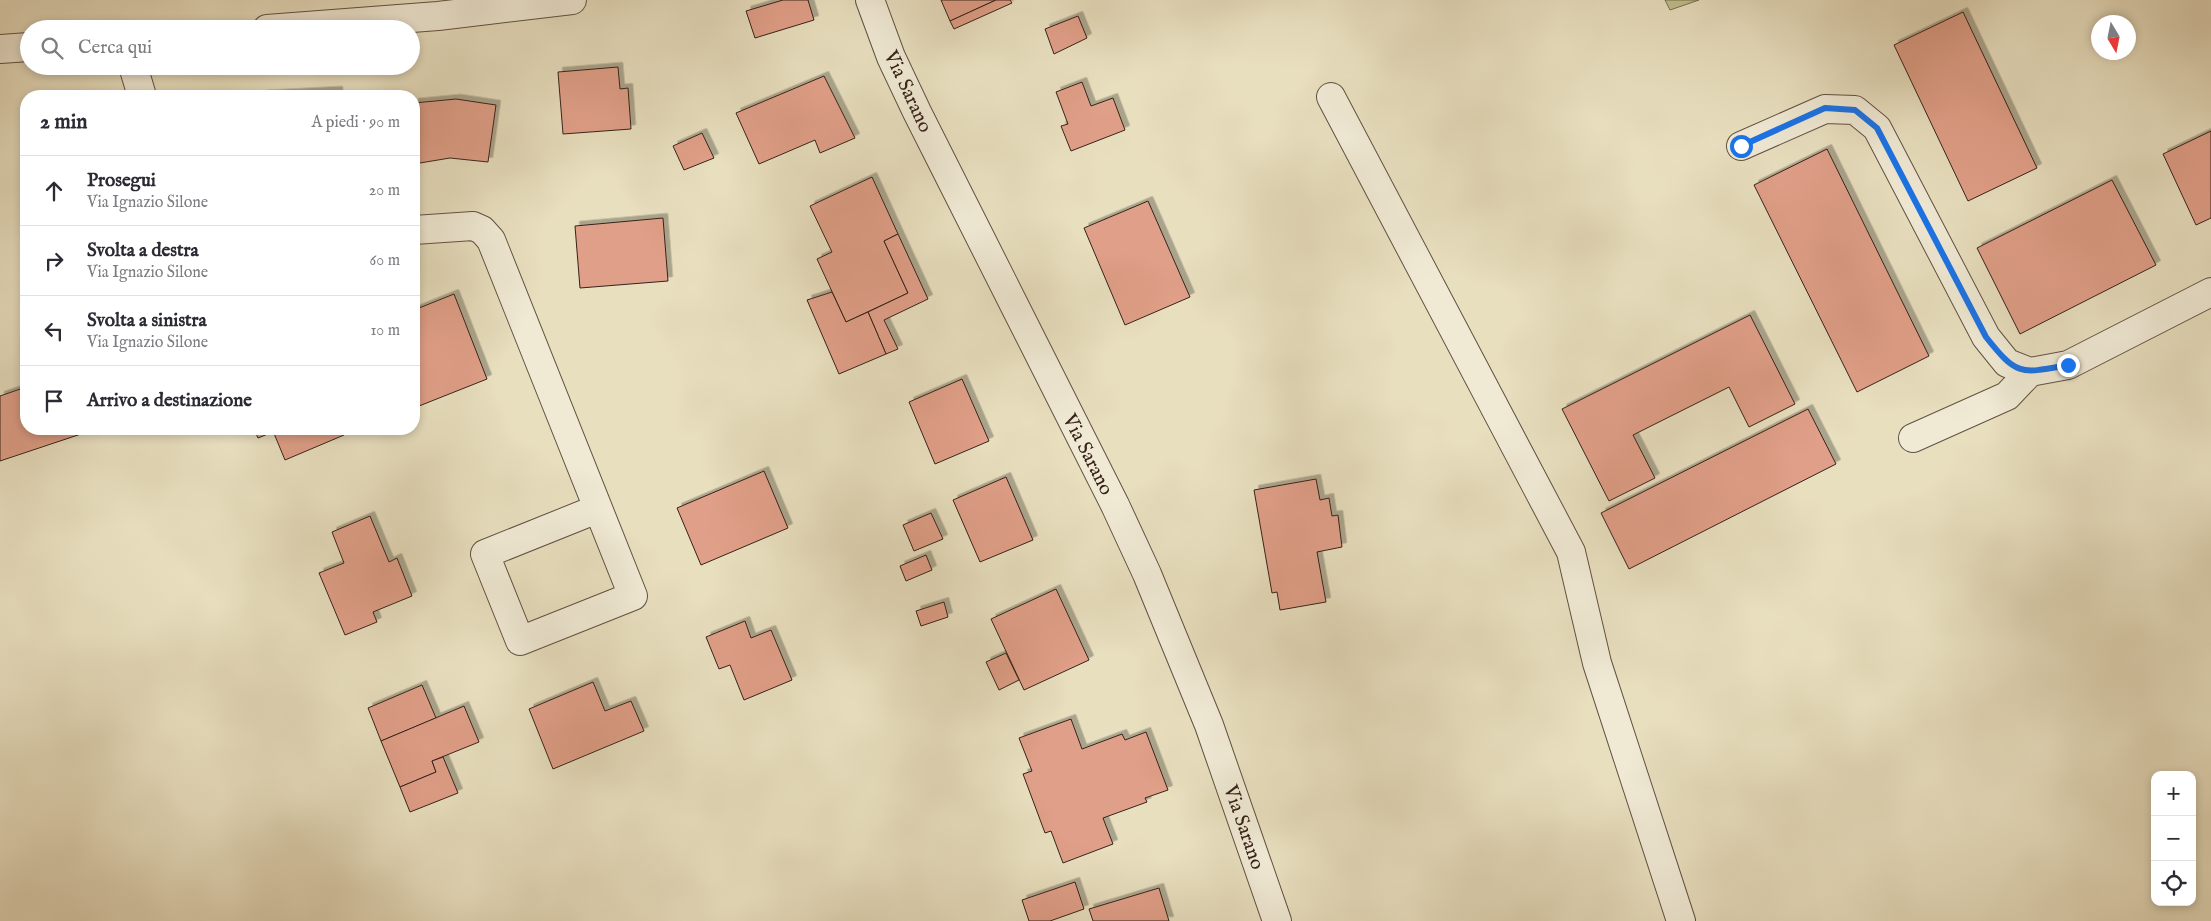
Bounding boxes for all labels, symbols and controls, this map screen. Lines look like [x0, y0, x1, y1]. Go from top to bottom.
north arrow [2091, 15, 2136, 60]
search box [20, 20, 420, 75]
icon: search [38, 34, 66, 62]
text: Cerca qui [78, 36, 152, 60]
street label: Via Sarano [877, 46, 938, 137]
text: 2 min [40, 109, 87, 136]
text: A piedi · 90 m [312, 113, 400, 133]
route start [1730, 135, 1753, 158]
text: Prosegui [87, 169, 156, 193]
icon: ahead [40, 177, 68, 205]
text: 20 m [369, 181, 400, 201]
text: Via Ignazio Silone [87, 193, 208, 213]
text: Svolta a destra [87, 239, 199, 263]
icon: right [40, 247, 68, 275]
text: 60 m [370, 251, 400, 271]
text: Via Ignazio Silone [87, 263, 208, 283]
text: Svolta a sinistra [87, 309, 207, 333]
icon: left [40, 317, 68, 345]
text: 10 m [370, 321, 400, 341]
text: Via Ignazio Silone [87, 333, 208, 353]
route end [2057, 354, 2080, 377]
icon: arrive [40, 387, 68, 415]
text: Arrivo a destinazione [87, 389, 252, 413]
street label: Via Sarano [1056, 409, 1119, 500]
map controls [2151, 771, 2196, 906]
button: + [2151, 771, 2196, 816]
street label: Via Sarano [1217, 781, 1270, 873]
button: − [2151, 816, 2196, 861]
button: locate [2151, 861, 2196, 906]

